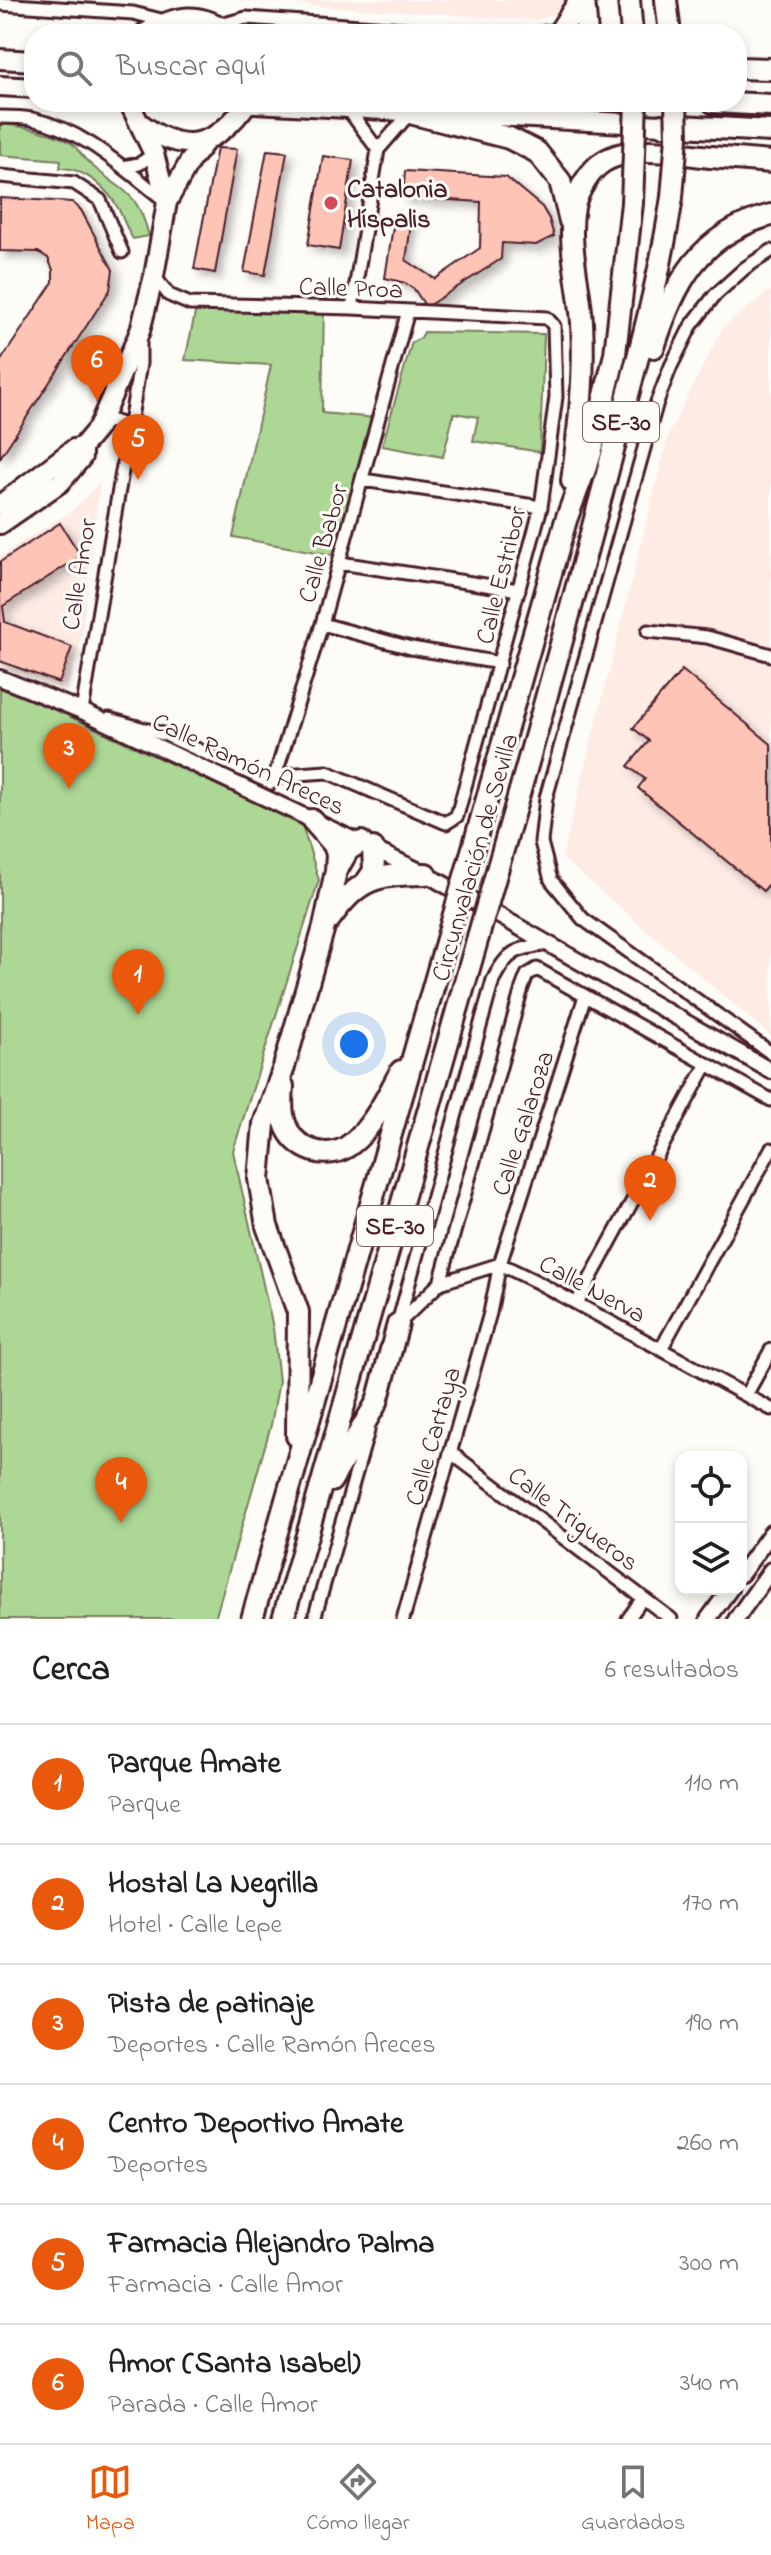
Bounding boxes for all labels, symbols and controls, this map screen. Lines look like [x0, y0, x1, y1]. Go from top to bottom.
search box [24, 24, 747, 112]
icon: search [52, 46, 96, 90]
text: Buscar aquí [116, 46, 266, 90]
place label: Catalonia Híspalis [347, 172, 448, 240]
marker: Catalonia Híspalis [322, 194, 340, 212]
street label: Calle Proa [298, 269, 404, 311]
pin: 6 [71, 335, 123, 401]
road number: SE-30 [583, 402, 659, 442]
pin: 5 [112, 414, 164, 480]
street label: Calle Babor [290, 479, 360, 608]
street label: Calle Estribor [467, 502, 539, 649]
street label: Calle Amor [53, 515, 109, 633]
street label: Calle Ramón Areces [145, 704, 350, 827]
pin: 3 [43, 723, 95, 789]
street label: Circunvalación de Sevilla [423, 729, 530, 986]
pin: 1 [112, 949, 164, 1015]
your location [334, 1024, 374, 1064]
street label: Calle Galaroza [484, 1047, 566, 1201]
pin: 2 [624, 1155, 676, 1221]
road number: SE-30 [357, 1206, 433, 1246]
street label: Calle Nerva [531, 1247, 652, 1335]
street label: Calle Cartaya [397, 1363, 473, 1511]
map controls [675, 1451, 747, 1595]
button: locate [675, 1451, 747, 1523]
pin: 4 [95, 1457, 147, 1523]
street label: Calle Trigueros [499, 1458, 646, 1582]
button: layers [675, 1523, 747, 1595]
text: Cerca [32, 1646, 110, 1696]
text: 6 resultados [605, 1652, 739, 1690]
text: Parque Amate [108, 1743, 281, 1787]
text: 1 [54, 1765, 62, 1803]
text: 110 m [685, 1765, 739, 1803]
text: Parque [108, 1787, 181, 1825]
text: Hostal La Negrilla [108, 1863, 318, 1907]
text: 2 [52, 1885, 64, 1923]
text: 170 m [682, 1885, 739, 1923]
text: Hotel · Calle Lepe [108, 1907, 282, 1945]
text: Pista de patinaje [108, 1983, 314, 2027]
text: 3 [53, 2005, 63, 2043]
text: 190 m [685, 2005, 739, 2043]
text: Deportes · Calle Ramón Areces [108, 2027, 435, 2065]
text: Centro Deportivo Amate [108, 2103, 404, 2147]
text: 4 [53, 2125, 63, 2163]
text: 260 m [677, 2125, 739, 2163]
text: Deportes [108, 2147, 208, 2185]
text: Farmacia Alejandro Palma [108, 2223, 434, 2267]
text: 5 [51, 2245, 65, 2283]
text: 300 m [679, 2245, 739, 2283]
text: Farmacia · Calle Amor [108, 2267, 343, 2305]
text: Amor (Santa Isabel) [108, 2343, 360, 2387]
text: 6 [52, 2365, 64, 2403]
text: 340 m [680, 2365, 739, 2403]
text: Parada · Calle Amor [108, 2387, 318, 2425]
tab: Mapa [86, 2460, 135, 2540]
tab: Cómo llegar [306, 2460, 410, 2540]
tab: Guardados [581, 2460, 685, 2540]

